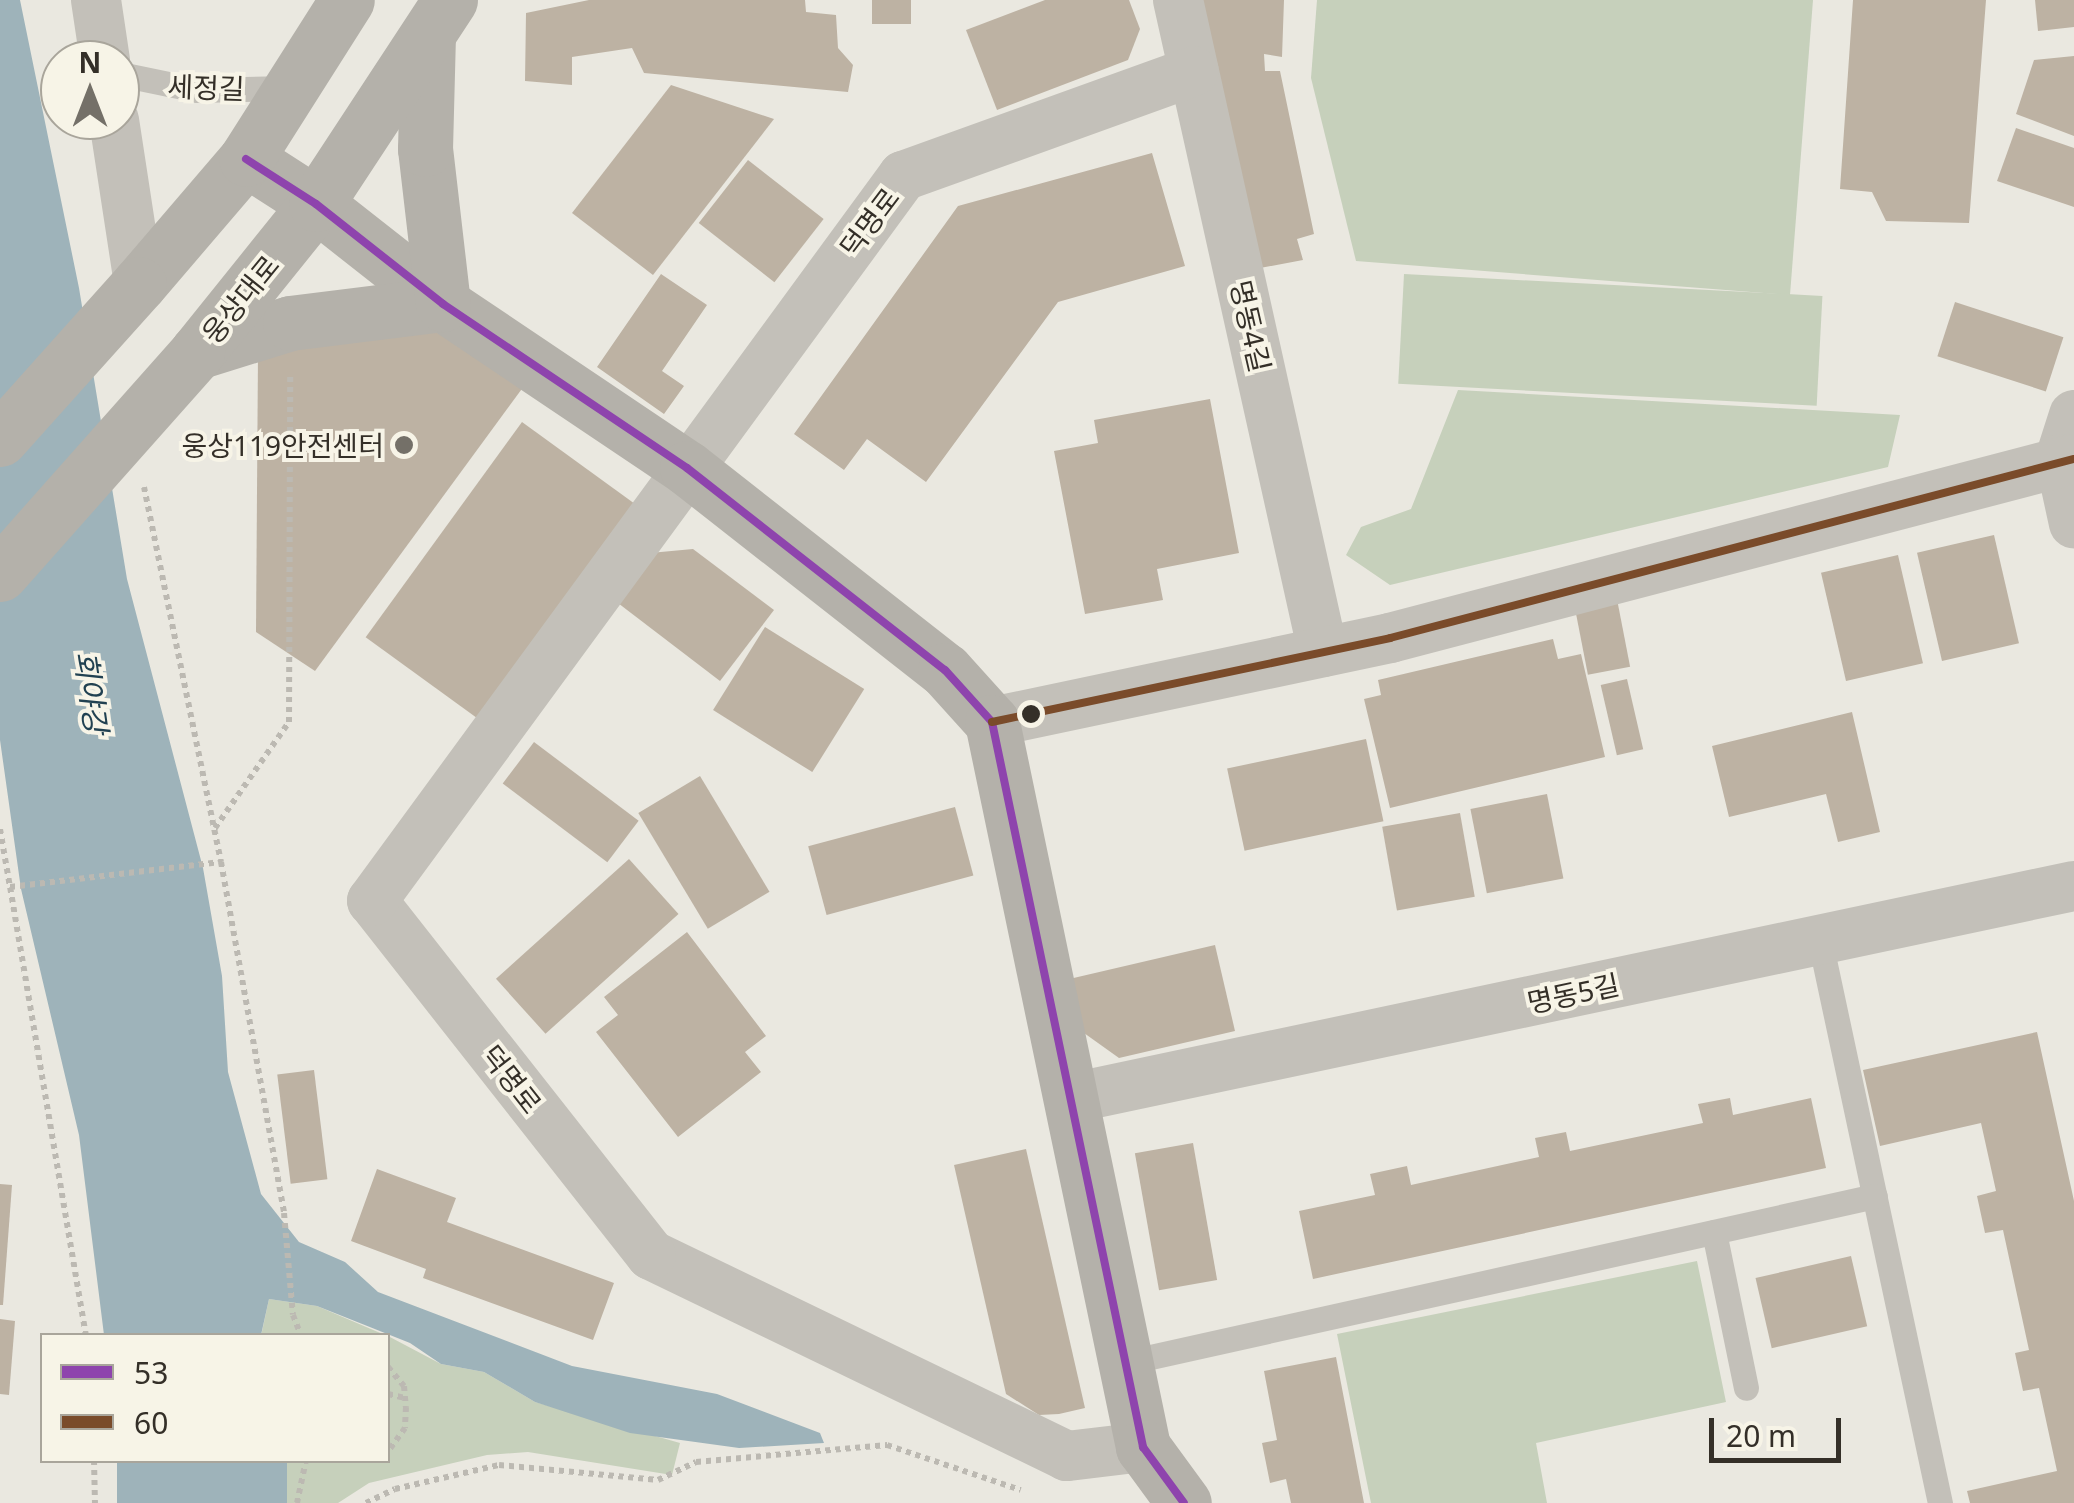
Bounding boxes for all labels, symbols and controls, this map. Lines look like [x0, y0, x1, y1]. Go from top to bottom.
north arrow [40, 40, 140, 140]
text: N [79, 43, 101, 81]
street label: 세정길 [167, 69, 245, 105]
street label: 덕명로 [832, 181, 906, 263]
street label: 웅상대로 [195, 248, 285, 350]
street label: 명동4길 [1224, 277, 1278, 375]
place label: 웅상119안전센터 [181, 428, 384, 462]
marker: 웅상119안전센터 [393, 434, 415, 456]
water label: 회야강 [67, 648, 115, 736]
unlabelled marker [1021, 704, 1041, 724]
street label: 명동5길 [1524, 967, 1622, 1019]
street label: 덕명로 [475, 1038, 549, 1120]
legend [40, 1333, 390, 1463]
text: 53 [134, 1352, 168, 1393]
scale bar [1714, 1398, 1846, 1460]
text: 60 [134, 1402, 168, 1443]
text: 20 m [1726, 1415, 1796, 1456]

